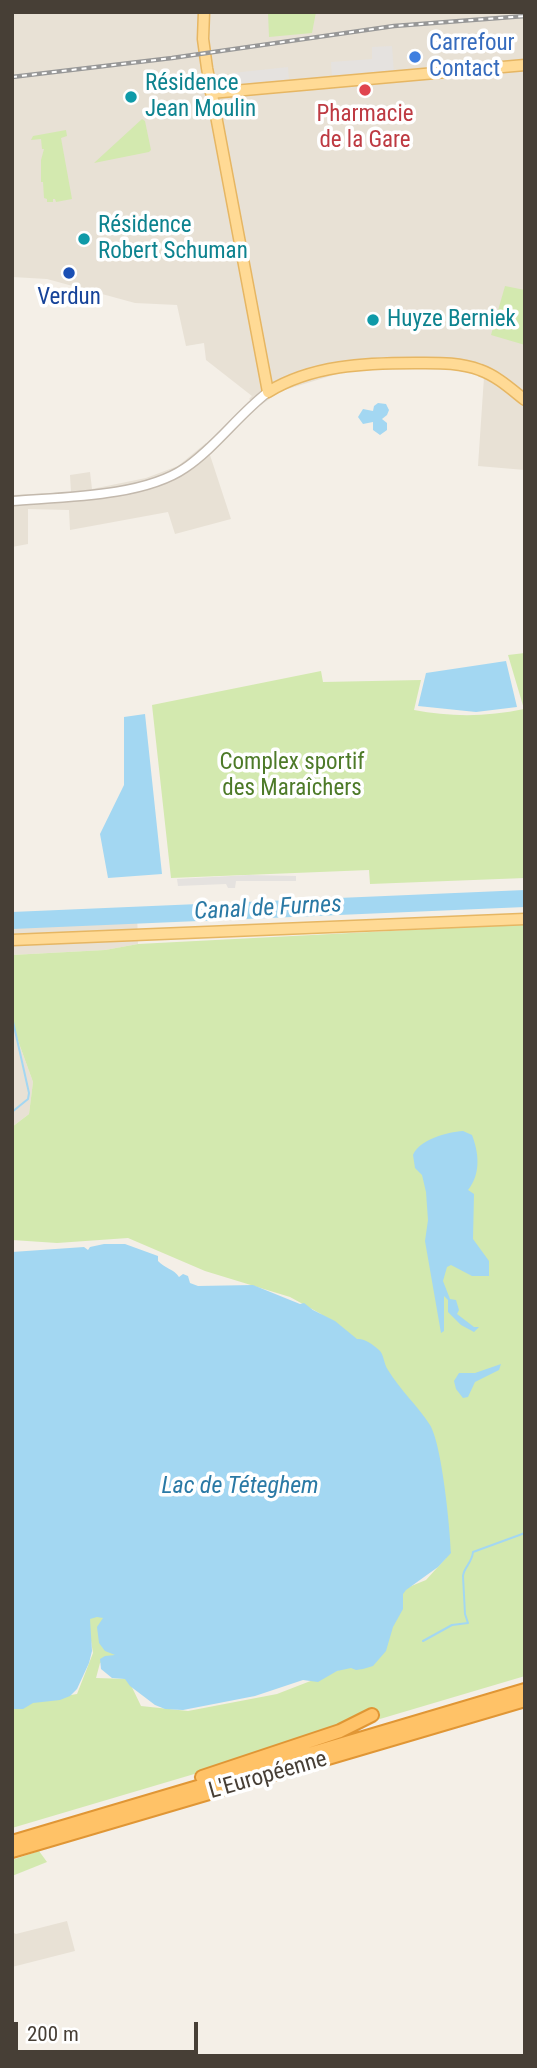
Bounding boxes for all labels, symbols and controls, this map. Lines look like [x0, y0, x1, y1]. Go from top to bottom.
place label: Carrefour Contact [429, 30, 515, 84]
marker: Carrefour Contact [407, 49, 423, 65]
place label: Résidence Jean Moulin [145, 70, 256, 124]
marker: Pharmacie de la Gare [357, 82, 373, 98]
marker: Résidence Jean Moulin [123, 89, 139, 105]
place label: Pharmacie de la Gare [317, 101, 413, 155]
place label: Résidence Robert Schuman [98, 212, 248, 266]
marker: Résidence Robert Schuman [76, 231, 92, 247]
marker: Verdun [61, 265, 77, 281]
place label: Verdun [37, 284, 101, 312]
place label: Huyze Berniek [387, 306, 516, 334]
marker: Huyze Berniek [365, 312, 381, 328]
park label: Complex sportif des Maraîchers [220, 749, 364, 803]
water label: Canal de Furnes [194, 891, 342, 927]
water label: Lac de Téteghem [161, 1473, 319, 1501]
street label: L'Européenne [206, 1746, 330, 1806]
scale bar [18, 2008, 201, 2052]
text: 200 m [27, 2022, 79, 2046]

